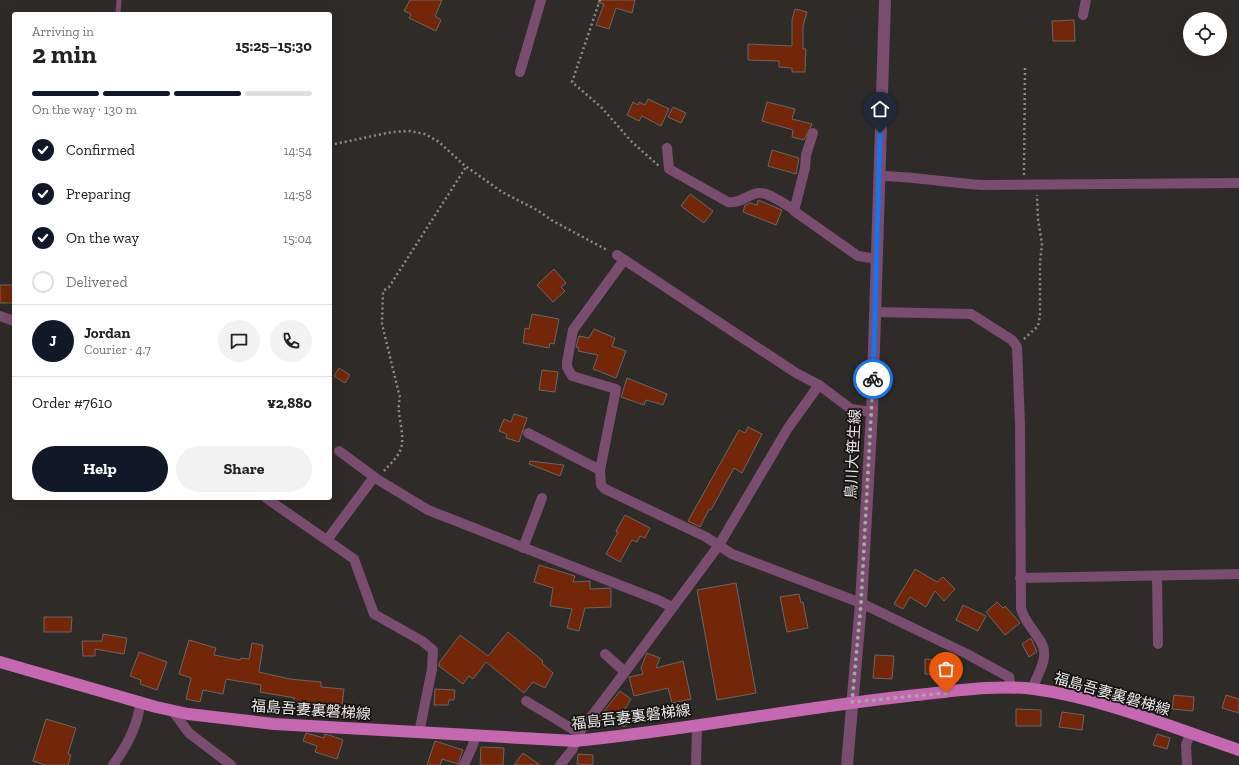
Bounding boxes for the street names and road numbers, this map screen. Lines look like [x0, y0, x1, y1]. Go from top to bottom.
street label: 鳥川大笹生線 [842, 409, 864, 499]
street label: 福島吾妻裏磐梯線 [1052, 669, 1172, 719]
street label: 福島吾妻裏磐梯線 [251, 697, 371, 723]
street label: 福島吾妻裏磐梯線 [570, 701, 692, 733]

